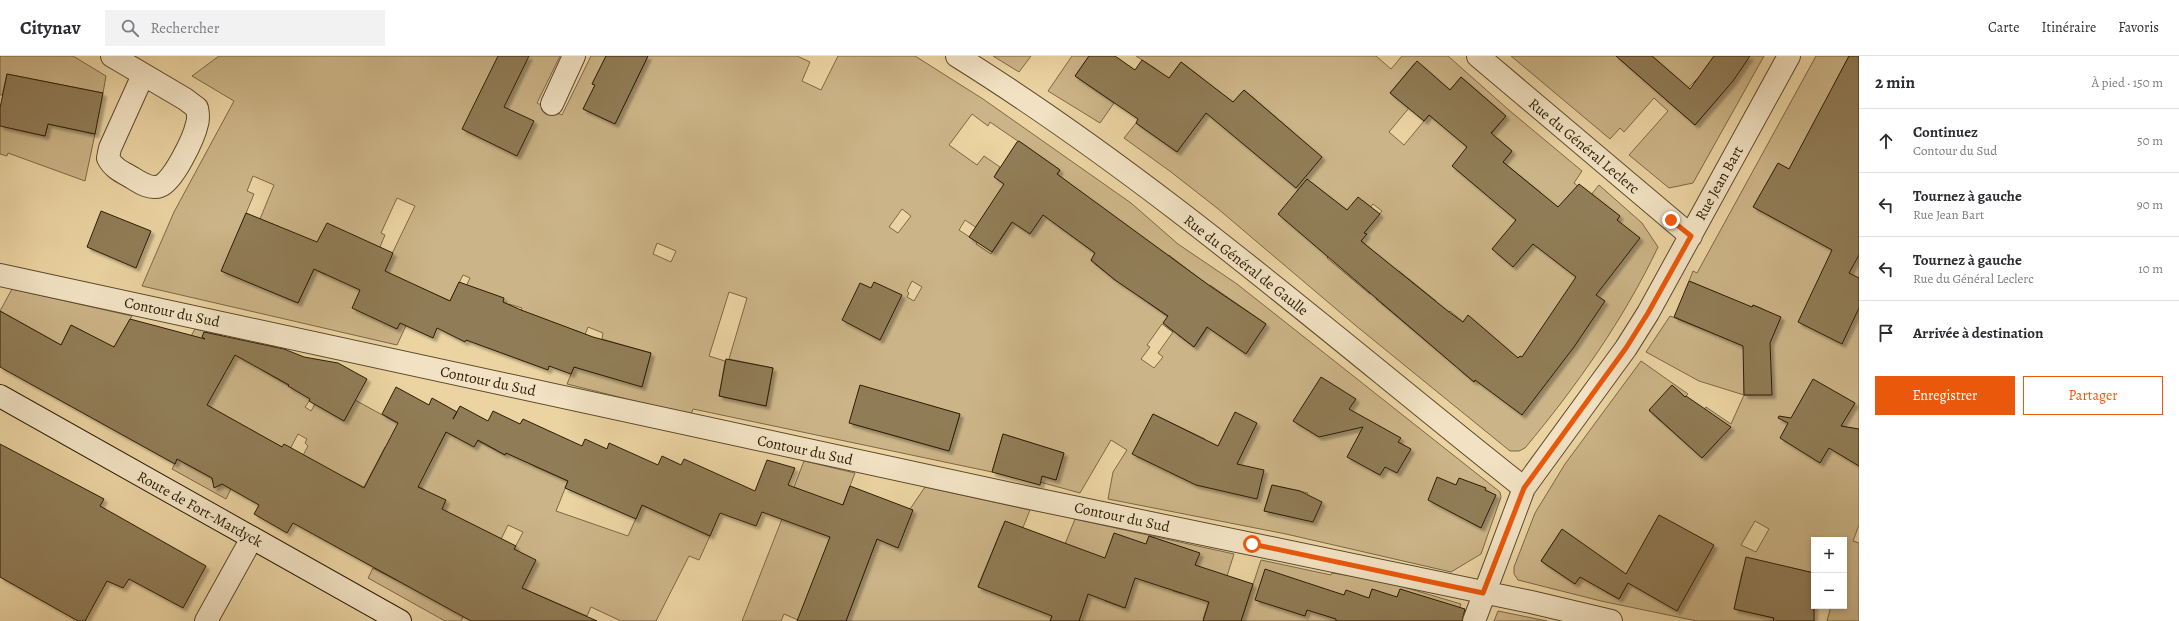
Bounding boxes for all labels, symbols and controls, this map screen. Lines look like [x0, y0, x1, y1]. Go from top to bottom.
search box [105, 10, 385, 46]
text: Citynav [20, 15, 81, 41]
icon: search [119, 17, 141, 39]
text: Rechercher [151, 18, 219, 38]
text: Carte [1988, 18, 2019, 37]
text: Itinéraire [2041, 18, 2096, 37]
text: Favoris [2118, 18, 2159, 37]
text: 2 min [1875, 71, 1915, 94]
text: À pied · 150 m [2091, 74, 2163, 91]
street label: Rue du Général Leclerc [1524, 94, 1644, 198]
text: Continuez [1913, 122, 1978, 142]
icon: ahead [1875, 130, 1897, 152]
text: 50 m [2137, 132, 2163, 149]
street label: Rue Jean Bart [1690, 142, 1748, 224]
text: Contour du Sud [1913, 142, 1997, 159]
text: Tournez à gauche [1913, 186, 2022, 206]
icon: left [1875, 194, 1897, 216]
text: 90 m [2137, 196, 2163, 213]
text: Rue Jean Bart [1913, 206, 1984, 223]
street label: Rue du Général de Gaulle [1180, 210, 1313, 320]
route end [1662, 211, 1680, 229]
text: Tournez à gauche [1913, 250, 2022, 270]
icon: left [1875, 258, 1897, 280]
text: 10 m [2138, 260, 2163, 277]
text: Rue du Général Leclerc [1913, 270, 2034, 287]
street label: Contour du Sud [122, 292, 223, 332]
icon: arrive [1875, 322, 1897, 344]
text: Arrivée à destination [1913, 323, 2044, 343]
street label: Contour du Sud [438, 361, 539, 401]
button: Enregistrer [1875, 376, 2015, 415]
button: Partager [2023, 376, 2163, 415]
street label: Contour du Sud [755, 430, 856, 470]
street label: Route de Fort-Mardyck [134, 466, 267, 552]
street label: Contour du Sud [1072, 497, 1173, 537]
route start [1243, 535, 1261, 553]
map controls [1811, 537, 1847, 609]
button: + [1811, 537, 1847, 573]
button: − [1811, 573, 1847, 609]

